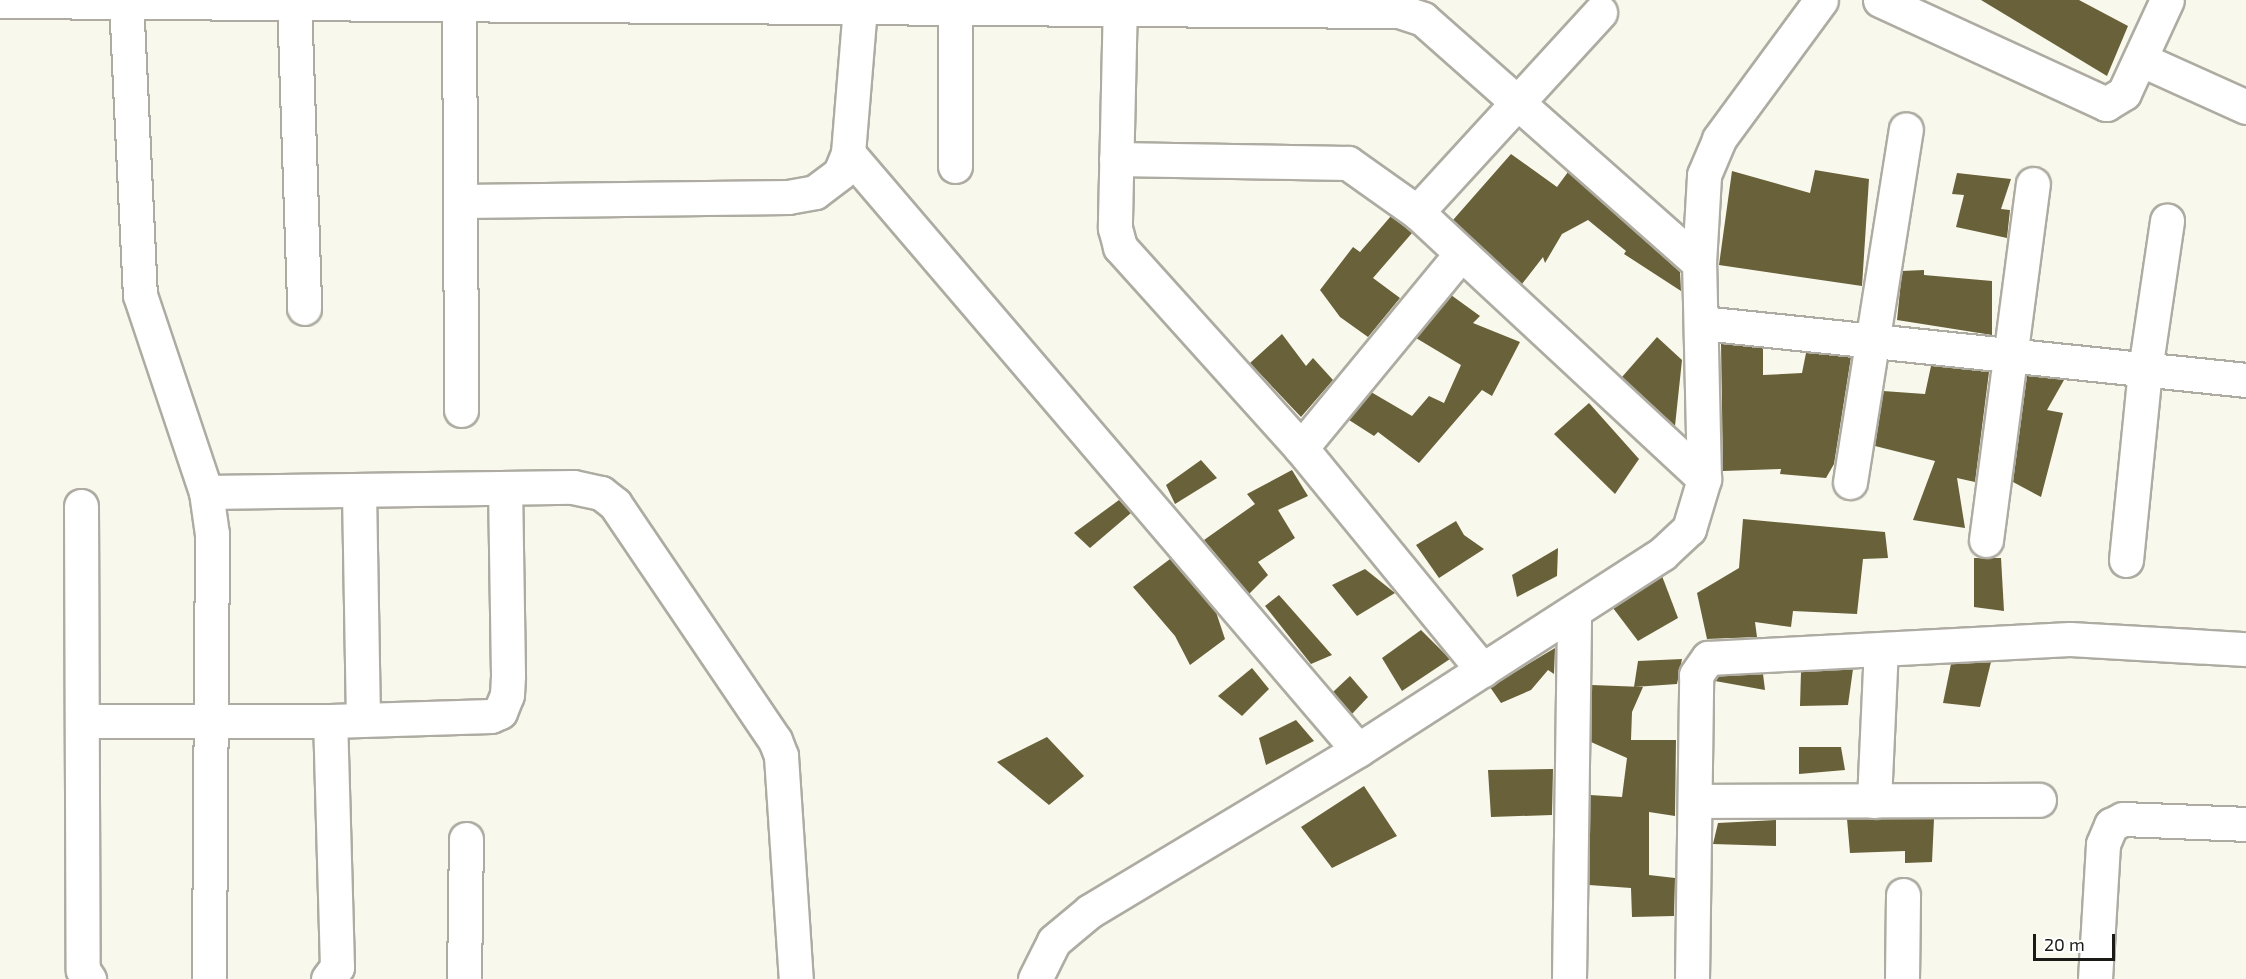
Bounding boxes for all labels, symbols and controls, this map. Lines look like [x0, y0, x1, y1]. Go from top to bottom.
scale bar [2036, 922, 2118, 960]
text: 20 m [2044, 933, 2085, 955]

